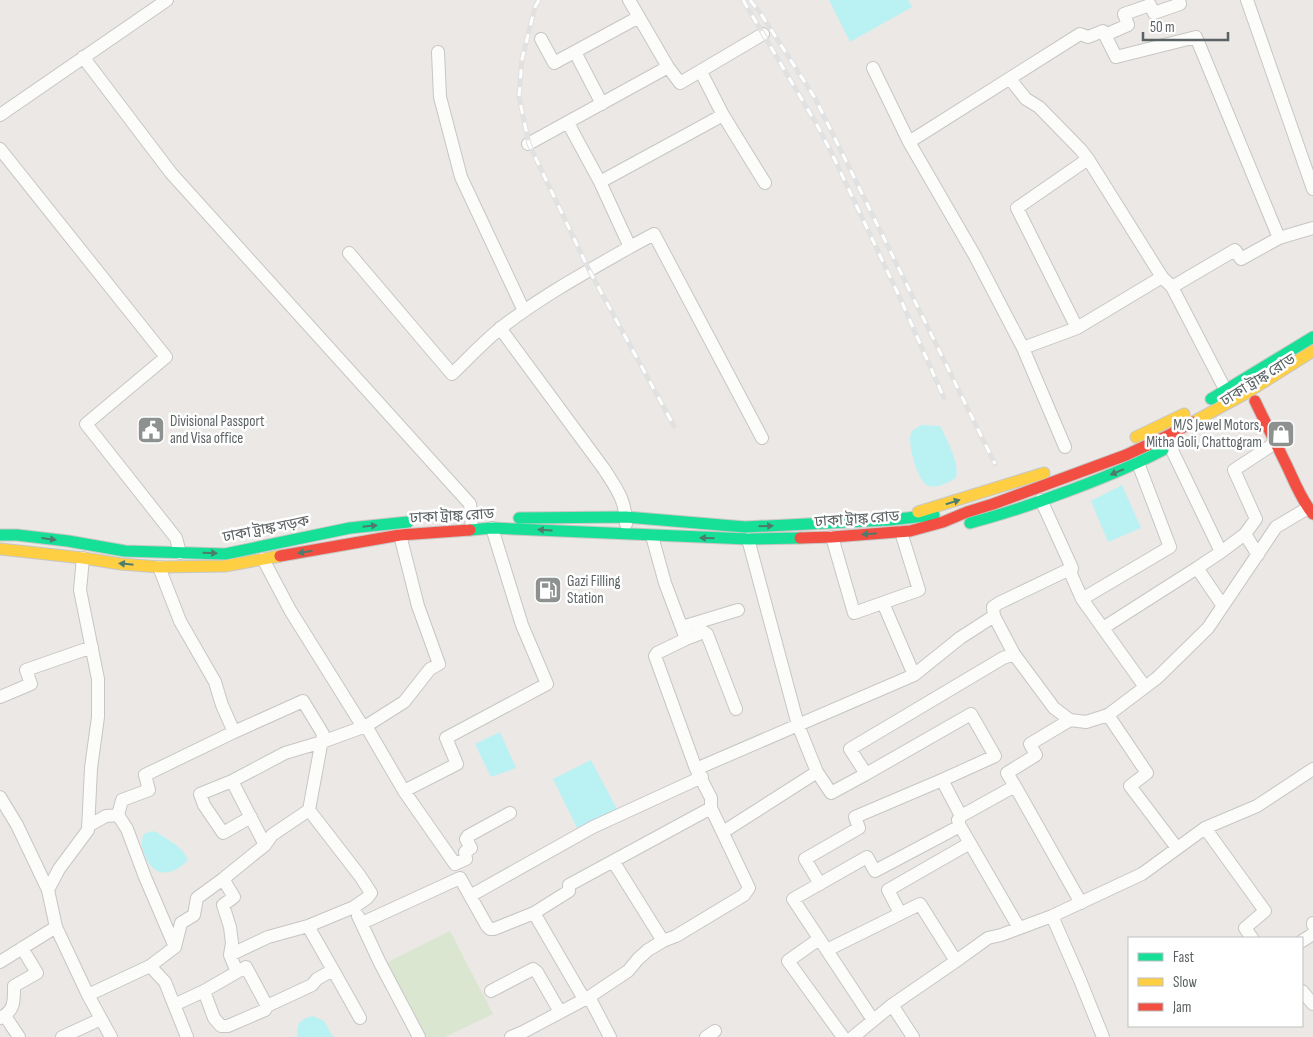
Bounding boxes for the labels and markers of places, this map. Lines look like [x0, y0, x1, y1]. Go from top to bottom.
place label: Divisional Passport and Visa office [170, 412, 265, 448]
public building icon: Divisional Passport and Visa office [136, 415, 166, 445]
place label: M/S Jewel Motors, Mitha Goli, Chattogram [1146, 416, 1262, 452]
shop icon: M/S Jewel Motors, Mitha Goli, Chattogram [1266, 419, 1296, 449]
place label: Gazi Filling Station [567, 572, 621, 608]
fuel station icon: Gazi Filling Station [533, 575, 563, 605]

